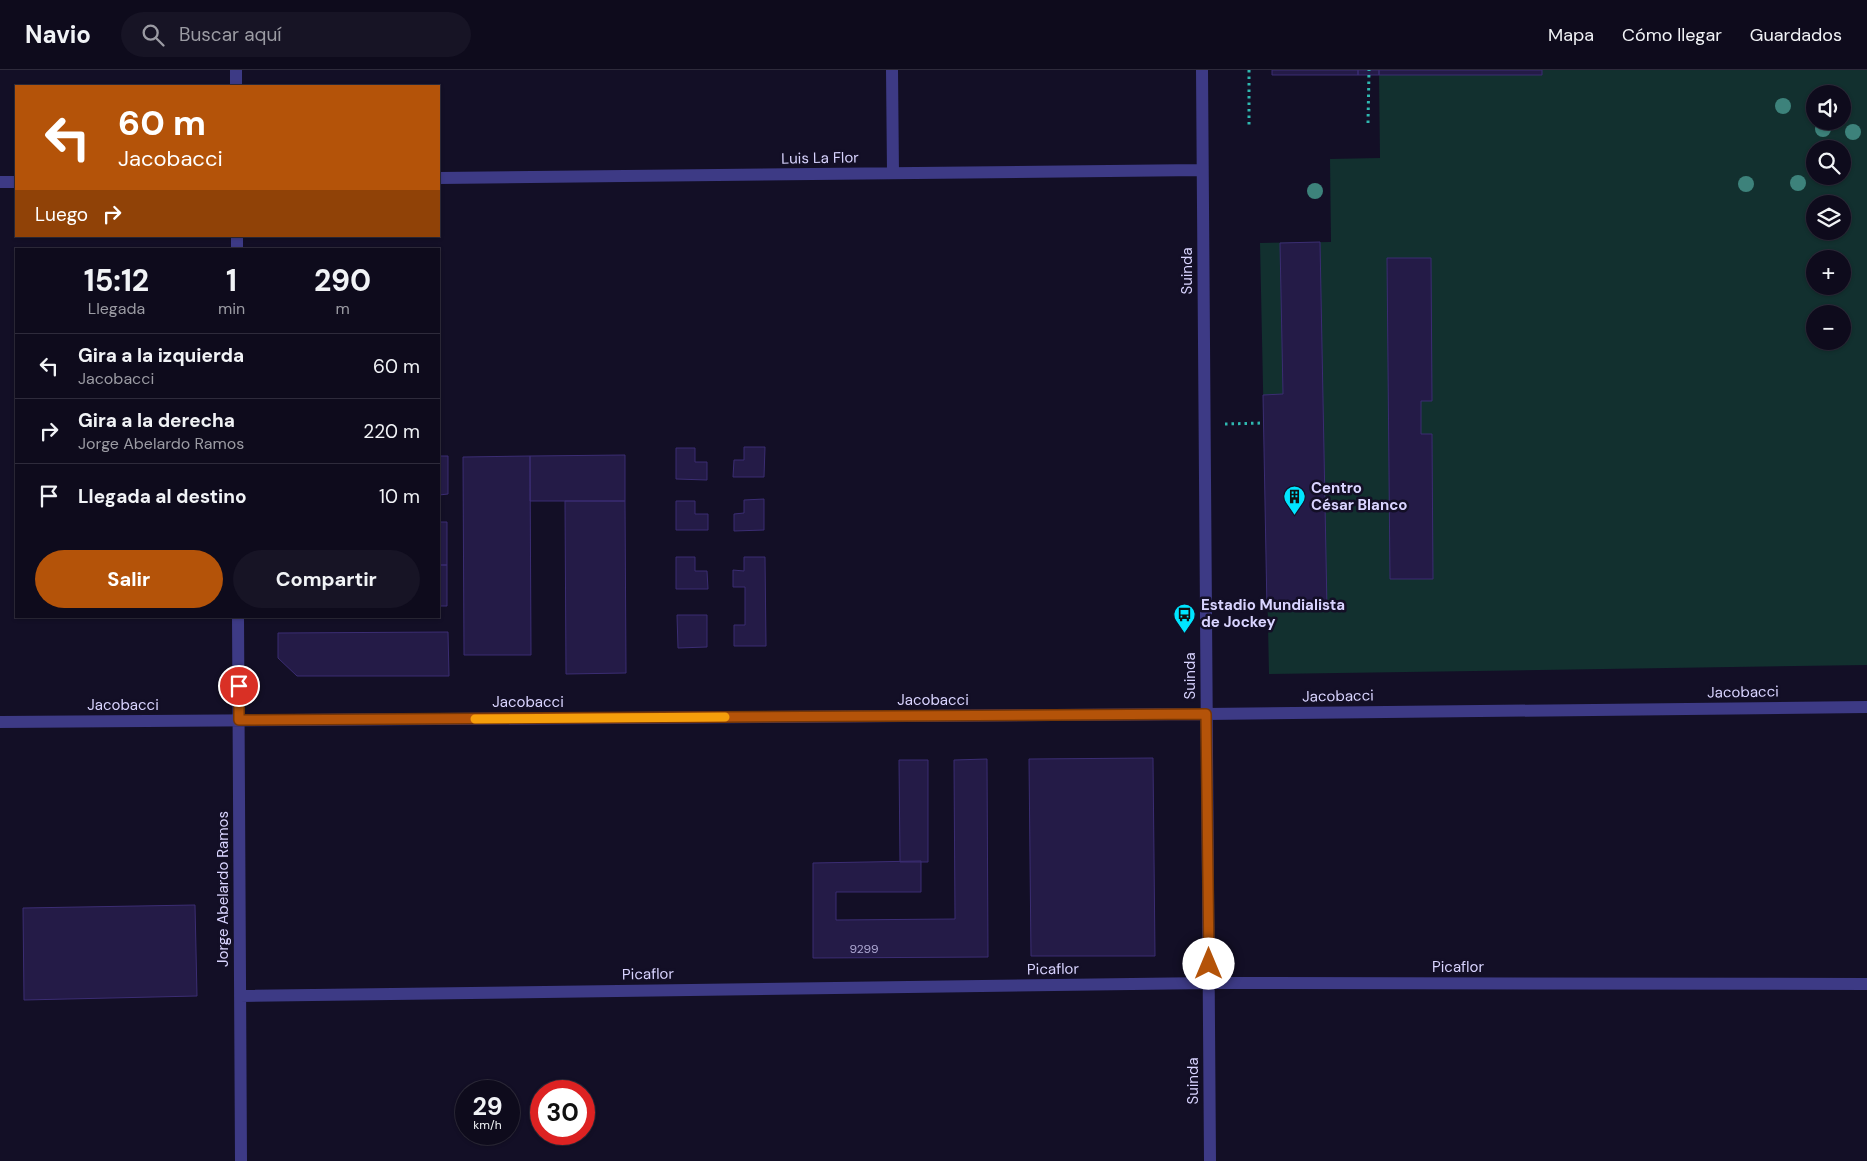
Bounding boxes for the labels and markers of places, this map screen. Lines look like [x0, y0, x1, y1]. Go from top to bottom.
place label: Centro César Blanco [1311, 478, 1407, 515]
building icon: Centro César Blanco [1283, 485, 1307, 516]
place label: Estadio Mundialista de Jockey [1201, 595, 1345, 632]
bus stop icon: Estadio Mundialista de Jockey [1173, 602, 1197, 633]
pin [218, 665, 260, 707]

